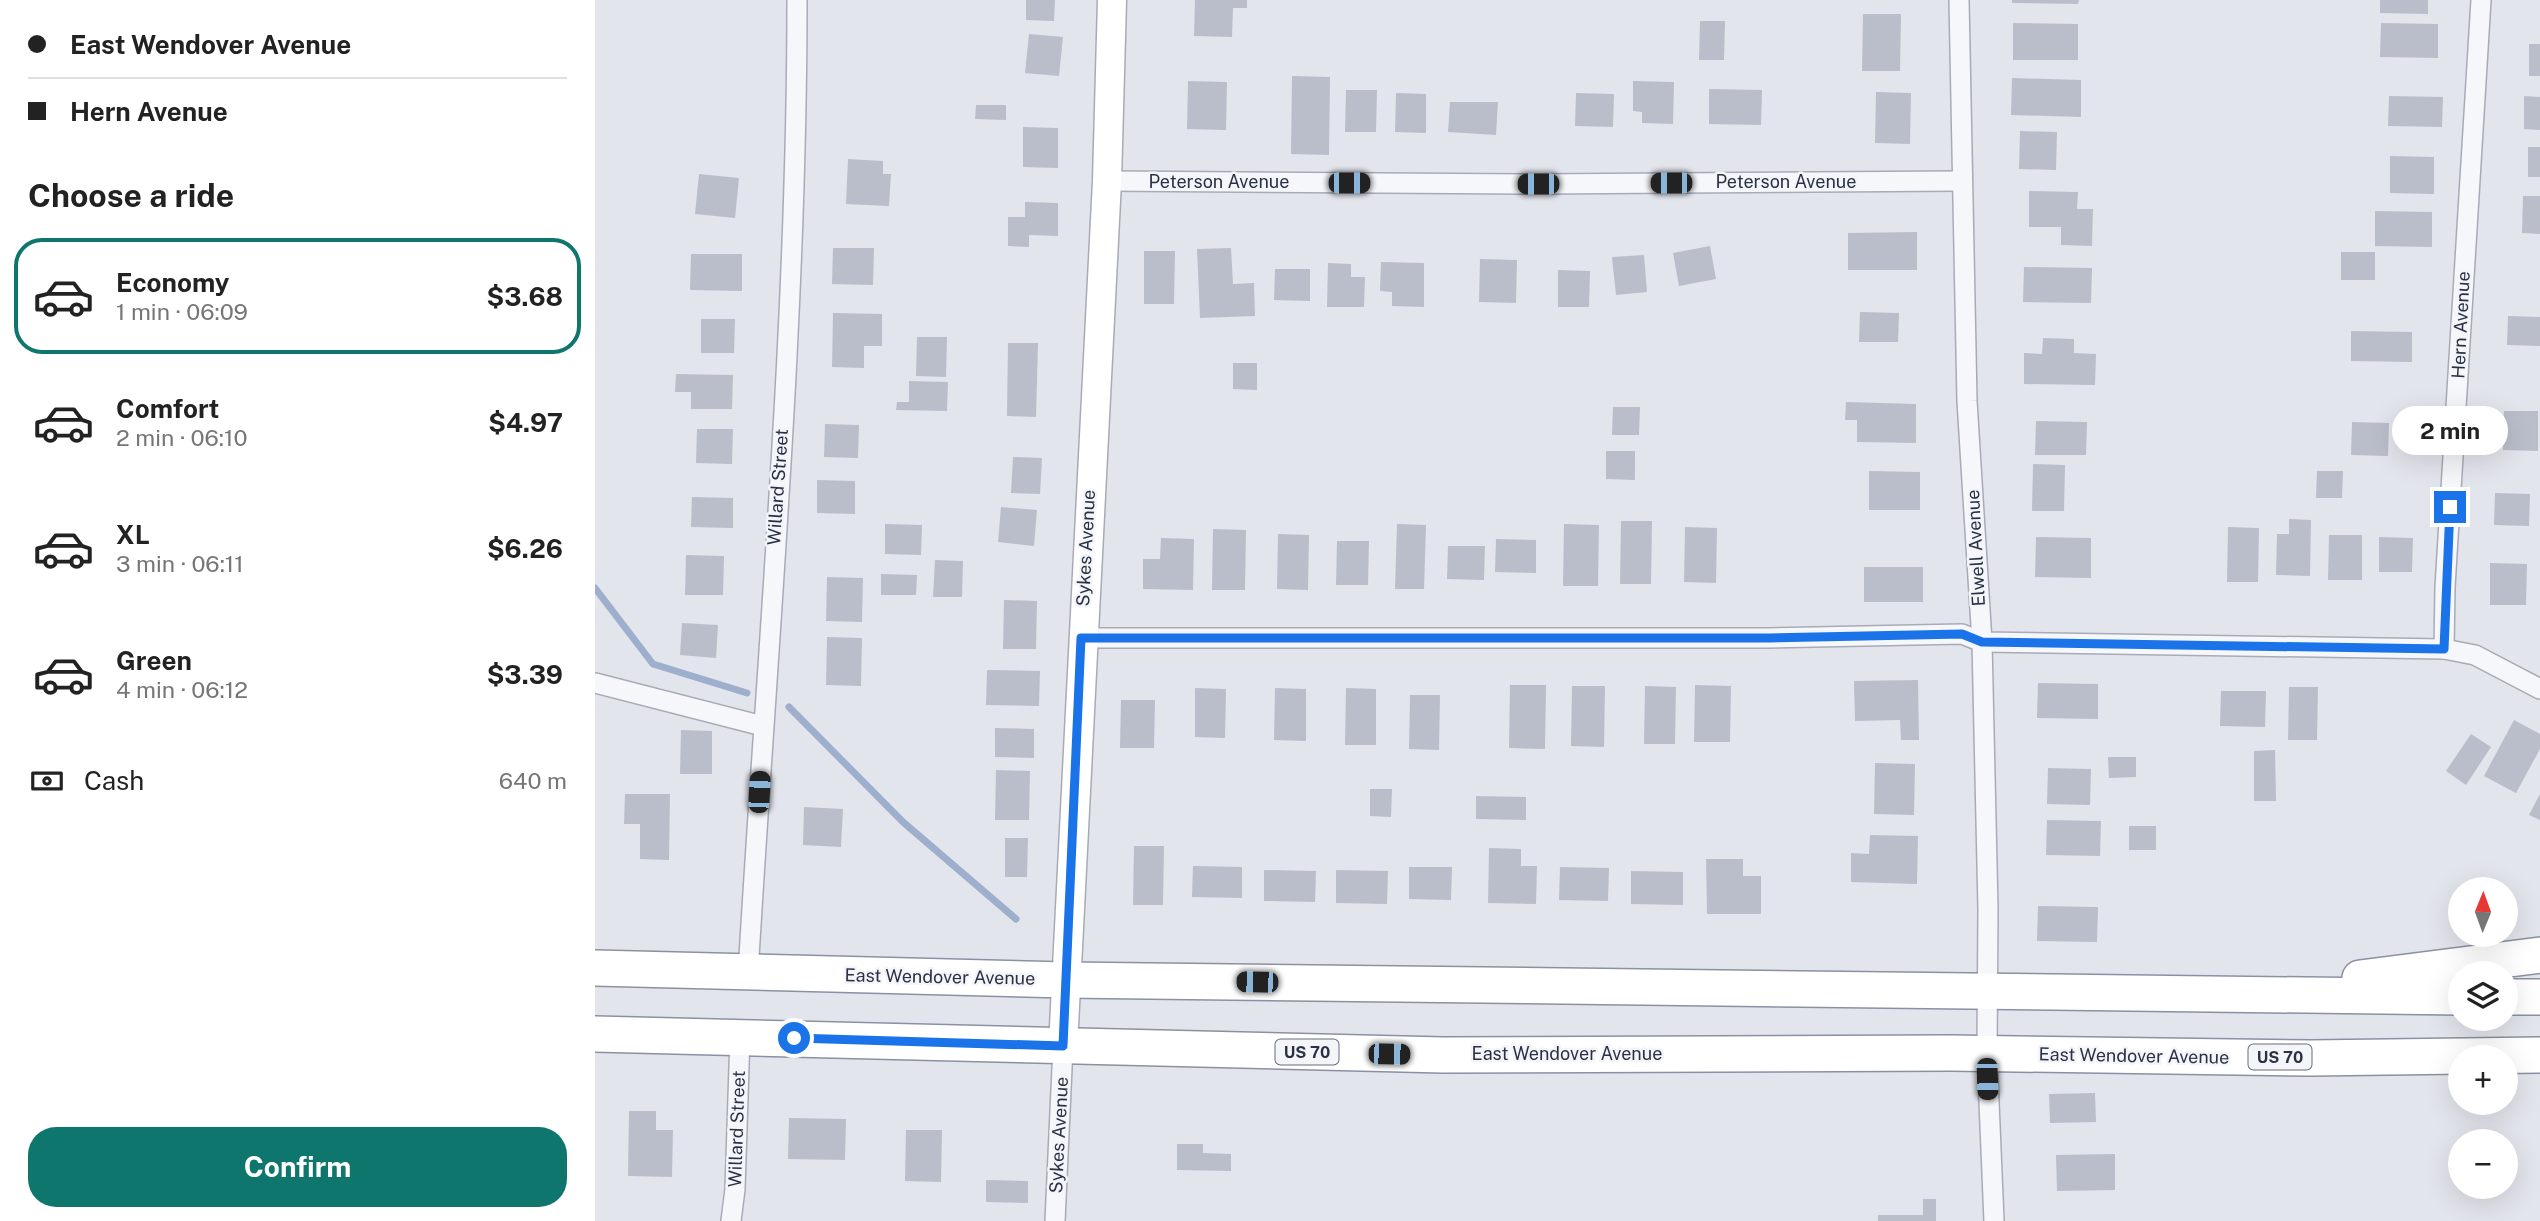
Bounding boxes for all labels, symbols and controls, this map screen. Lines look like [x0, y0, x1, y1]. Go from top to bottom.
text: East Wendover Avenue [70, 29, 351, 60]
text: Hern Avenue [70, 96, 228, 127]
street label: Peterson Avenue [1149, 171, 1289, 192]
street label: Peterson Avenue [1716, 171, 1856, 192]
car [1329, 173, 1371, 194]
car [1651, 173, 1693, 194]
car [1518, 174, 1560, 195]
text: Choose a ride [28, 177, 234, 214]
icon: car [32, 265, 95, 328]
text: Economy [116, 267, 229, 298]
street label: Hern Avenue [2447, 271, 2474, 379]
text: $3.68 [486, 281, 563, 312]
text: 1 min · 06:09 [116, 298, 248, 325]
icon: car [32, 391, 95, 454]
text: Comfort [116, 393, 219, 424]
callout: 2 min [2392, 406, 2508, 454]
text: $4.97 [488, 407, 563, 438]
text: 2 min [2420, 417, 2480, 444]
text: 2 min · 06:10 [116, 424, 247, 451]
street label: Willard Street [763, 428, 792, 546]
street label: Sykes Avenue [1072, 489, 1099, 607]
street label: Elwell Avenue [1962, 489, 1989, 607]
route end [2434, 491, 2466, 523]
icon: car [32, 517, 95, 580]
text: XL [116, 519, 150, 550]
text: $6.26 [487, 533, 563, 564]
text: 3 min · 06:11 [116, 550, 244, 577]
icon: car [32, 643, 95, 706]
text: Green [116, 645, 192, 676]
text: $3.39 [487, 659, 563, 690]
text: 4 min · 06:12 [116, 676, 248, 703]
icon: cash [28, 762, 66, 800]
text: Cash [84, 765, 144, 796]
text: 640 m [499, 767, 567, 794]
car [748, 770, 771, 814]
north arrow [2448, 877, 2518, 947]
map controls [2448, 877, 2518, 1199]
button: layers [2448, 961, 2518, 1031]
street label: East Wendover Avenue [844, 964, 1036, 989]
car [1236, 971, 1279, 993]
route start [778, 1022, 810, 1054]
road number: US 70 [1275, 1040, 1339, 1064]
car [1368, 1043, 1411, 1065]
street label: East Wendover Avenue [1472, 1043, 1662, 1064]
street label: East Wendover Avenue [2038, 1043, 2230, 1068]
road number: US 70 [2249, 1044, 2311, 1070]
button: + [2448, 1045, 2518, 1115]
car [1976, 1058, 1999, 1100]
street label: Willard Street [724, 1070, 749, 1188]
street label: Sykes Avenue [1045, 1076, 1072, 1194]
button: Confirm [28, 1127, 567, 1207]
button: − [2448, 1129, 2518, 1199]

